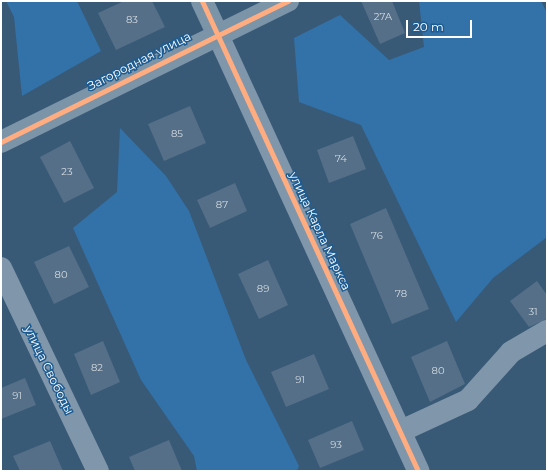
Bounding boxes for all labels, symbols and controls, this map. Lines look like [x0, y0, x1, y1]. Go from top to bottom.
house number: 27А [374, 11, 392, 23]
scale bar [408, 12, 474, 38]
house number: 83 [126, 14, 138, 26]
text: 20 m [413, 19, 444, 34]
street label: Загородная улица [85, 29, 193, 93]
house number: 85 [171, 128, 183, 140]
house number: 74 [335, 153, 347, 165]
house number: 23 [61, 166, 73, 178]
street label: улица Карла Маркса [286, 169, 354, 293]
house number: 87 [216, 199, 228, 211]
house number: 76 [371, 230, 383, 242]
house number: 80 [55, 269, 67, 281]
house number: 89 [257, 283, 269, 295]
house number: 78 [395, 288, 407, 300]
house number: 31 [528, 306, 538, 318]
street label: улица Свободы [21, 323, 77, 417]
house number: 82 [91, 362, 103, 374]
house number: 80 [432, 365, 444, 377]
house number: 91 [295, 374, 305, 386]
house number: 91 [12, 390, 22, 402]
house number: 93 [330, 439, 342, 451]

